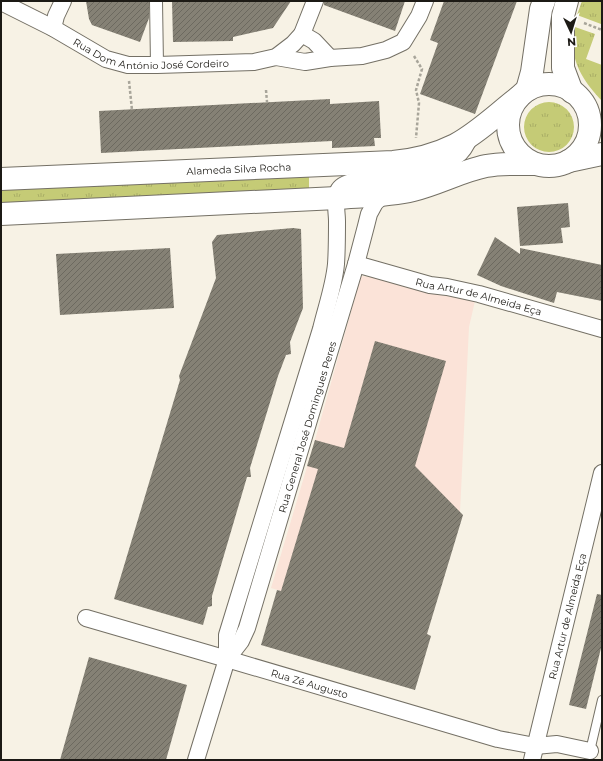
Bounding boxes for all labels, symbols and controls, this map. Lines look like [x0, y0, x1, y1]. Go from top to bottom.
north arrow [551, 12, 591, 52]
street label: Rua Dom António José Cordeiro [71, 35, 229, 72]
text: N [567, 35, 577, 49]
street label: Alameda Silva Rocha [186, 160, 291, 177]
street label: Rua Artur de Almeida Eça [414, 275, 543, 318]
street label: Rua General José Domingues Peres [275, 339, 339, 514]
street label: Rua Artur de Almeida Eça [545, 552, 589, 681]
street label: Rua Zé Augusto [269, 666, 350, 701]

